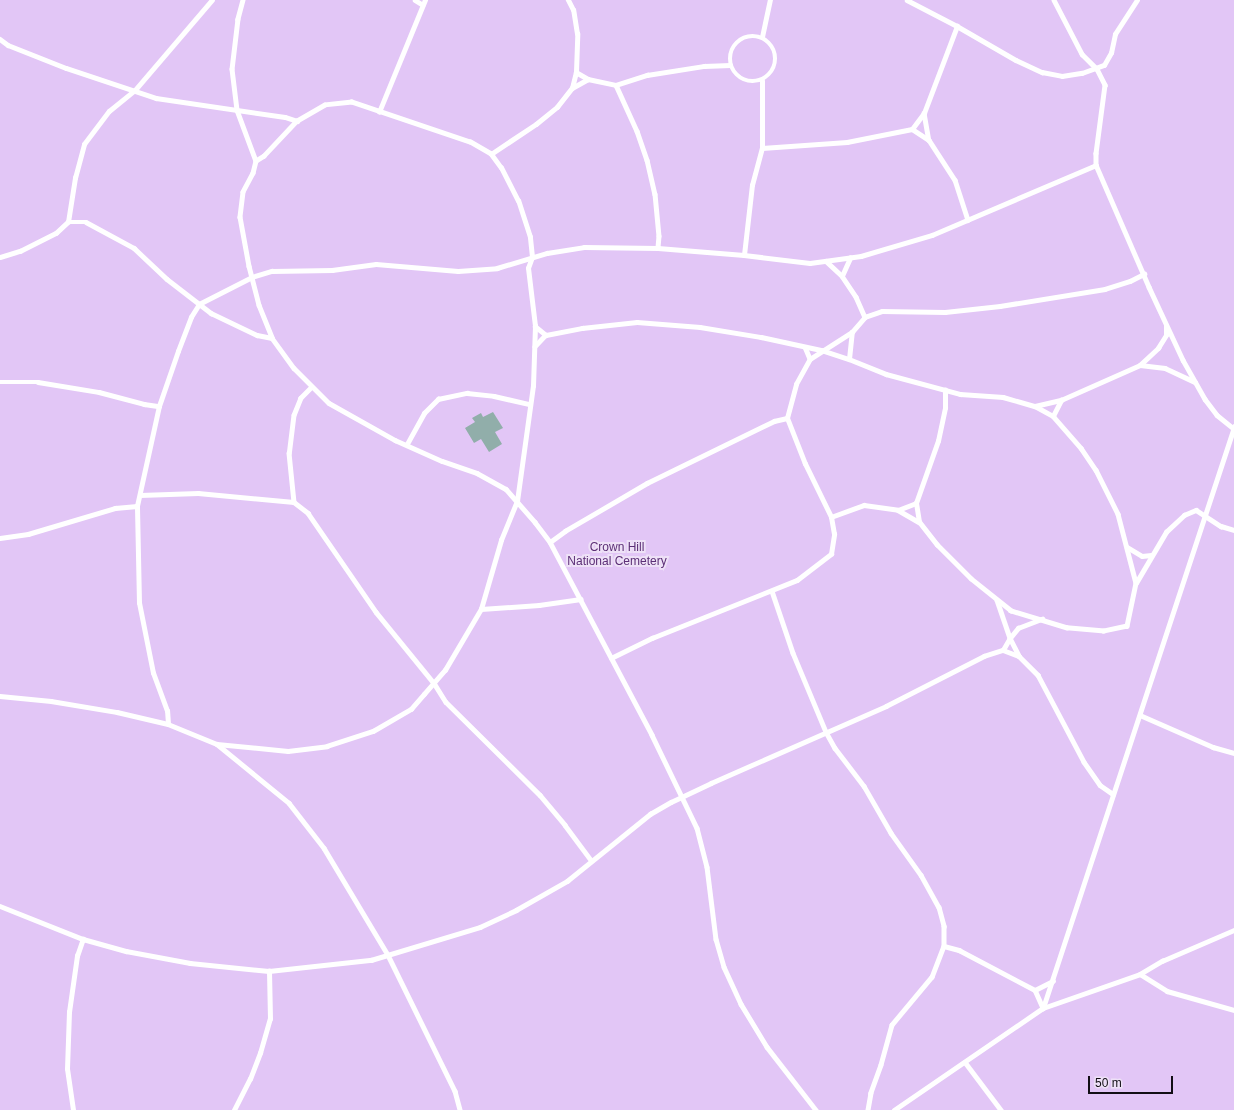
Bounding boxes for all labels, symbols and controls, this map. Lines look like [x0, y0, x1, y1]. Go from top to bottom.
park label: Crown Hill National Cemetery [567, 541, 667, 569]
scale bar [1090, 1068, 1175, 1094]
text: 50 m [1095, 1076, 1122, 1090]

